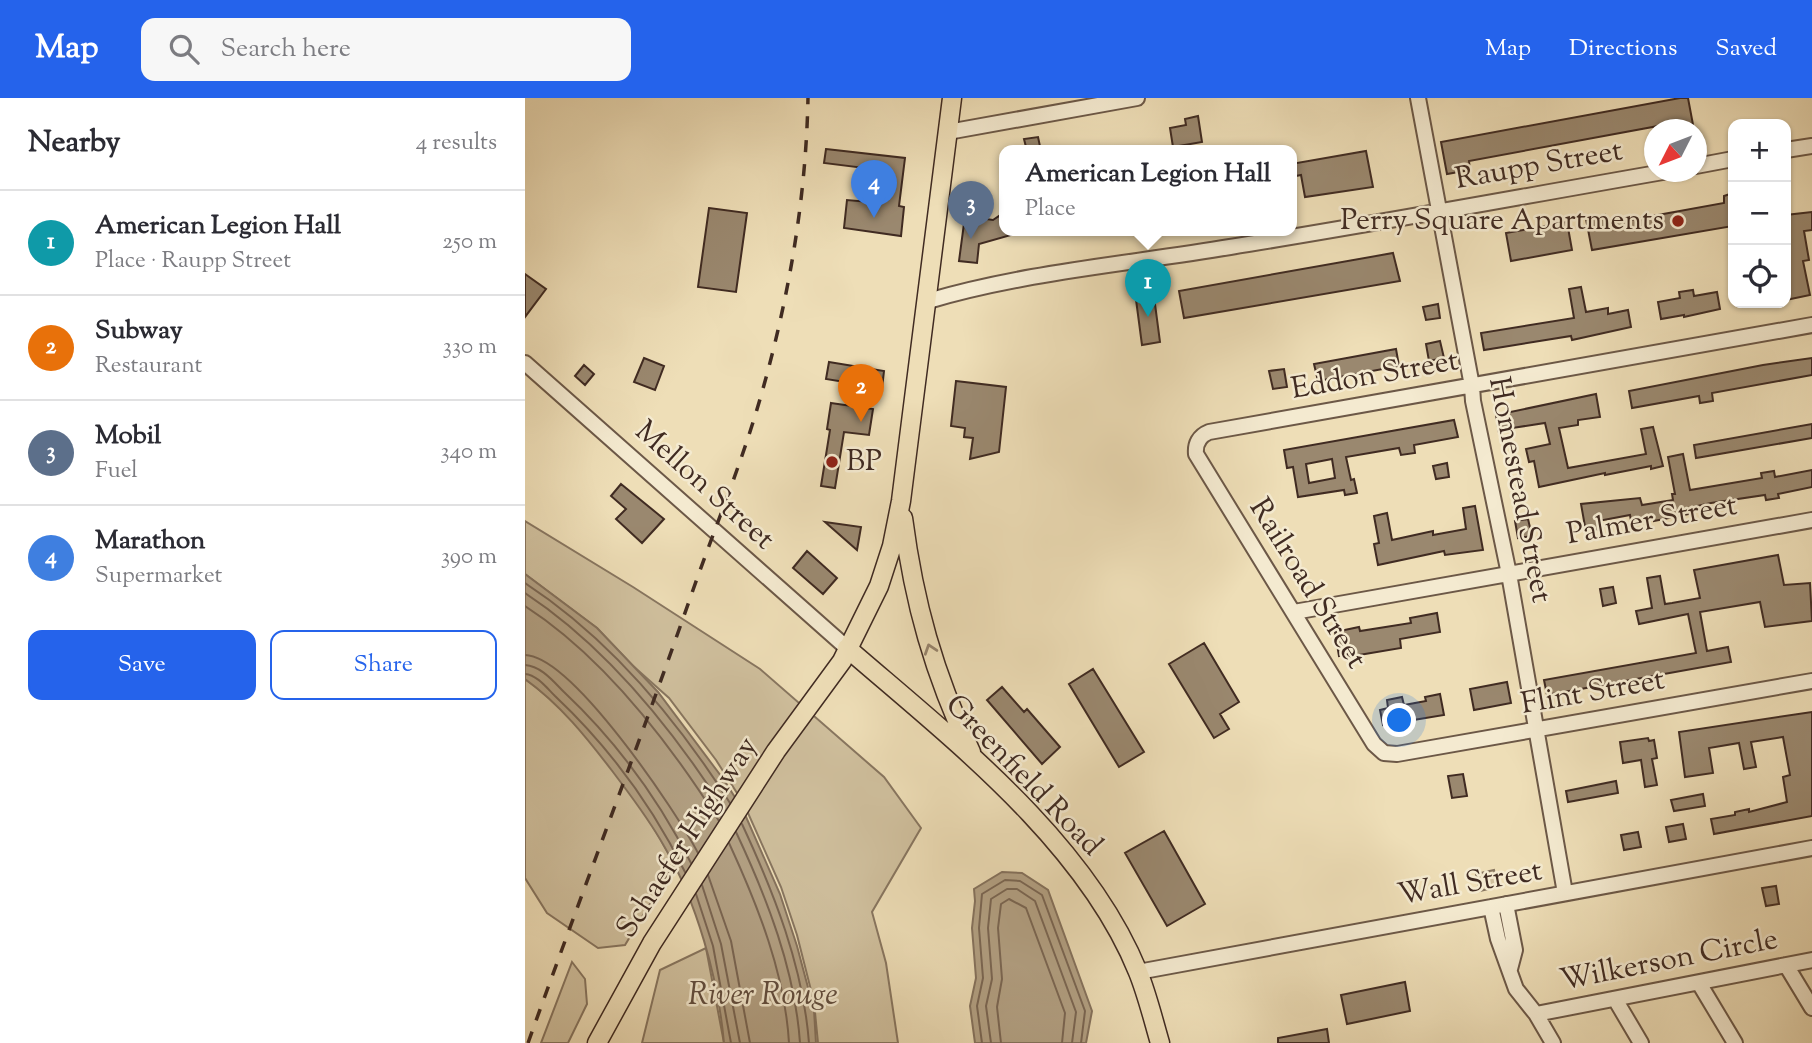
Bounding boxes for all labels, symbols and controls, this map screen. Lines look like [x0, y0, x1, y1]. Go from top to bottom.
search box [141, 18, 631, 81]
text: Map [35, 25, 99, 73]
icon: search [165, 30, 203, 68]
text: Search here [221, 31, 351, 68]
text: Map [1485, 32, 1531, 66]
text: Directions [1569, 32, 1677, 66]
text: Saved [1715, 32, 1777, 66]
north arrow [1644, 119, 1707, 182]
map controls [1728, 119, 1791, 308]
button: + [1728, 119, 1791, 182]
text: Nearby [28, 122, 120, 165]
text: 4 results [416, 127, 497, 160]
street label: Raupp Street [1452, 130, 1626, 202]
popup [999, 145, 1297, 236]
text: American Legion Hall [1025, 156, 1271, 193]
pin: 4 [851, 160, 897, 218]
pin: 3 [948, 181, 994, 239]
button: − [1728, 182, 1791, 245]
text: Place [1025, 193, 1076, 226]
place label: Perry Square Apartments [1340, 200, 1664, 243]
text: American Legion Hall [95, 208, 341, 245]
marker: Perry Square Apartments [1670, 213, 1686, 229]
text: 1 [47, 226, 55, 259]
text: 250 m [442, 226, 497, 259]
text: Place · Raupp Street [95, 245, 291, 278]
button: locate [1728, 245, 1791, 308]
pin: 1 [1125, 259, 1171, 317]
text: Subway [95, 313, 183, 350]
text: 2 [46, 331, 56, 364]
text: 330 m [443, 331, 497, 364]
street label: Eddon Street [1288, 340, 1462, 412]
text: Restaurant [95, 350, 202, 383]
pin: 2 [838, 364, 884, 422]
street label: Homestead Street [1476, 374, 1562, 606]
street label: Mellon Street [624, 411, 784, 561]
text: Mobil [95, 418, 161, 455]
text: 3 [46, 436, 56, 469]
text: 340 m [440, 436, 497, 469]
place label: BP [846, 441, 882, 484]
marker: BP [824, 454, 840, 470]
text: Fuel [95, 455, 138, 488]
street label: Palmer Street [1563, 485, 1741, 557]
street label: Railroad Street [1237, 490, 1377, 678]
text: Marathon [95, 523, 205, 560]
text: 4 [45, 541, 57, 574]
text: 390 m [441, 541, 497, 574]
text: Supermarket [95, 560, 222, 593]
button: Save [28, 630, 256, 700]
button: Share [270, 630, 497, 700]
one-way arrow [924, 644, 938, 656]
street label: Flint Street [1518, 659, 1668, 727]
street label: Greenfield Road [934, 685, 1112, 867]
your location [1382, 703, 1416, 737]
street label: Schaefer Highway [607, 729, 769, 947]
street label: Wall Street [1394, 850, 1546, 918]
street label: Wilkerson Circle [1556, 919, 1782, 1003]
water label: River Rouge [688, 973, 838, 1019]

